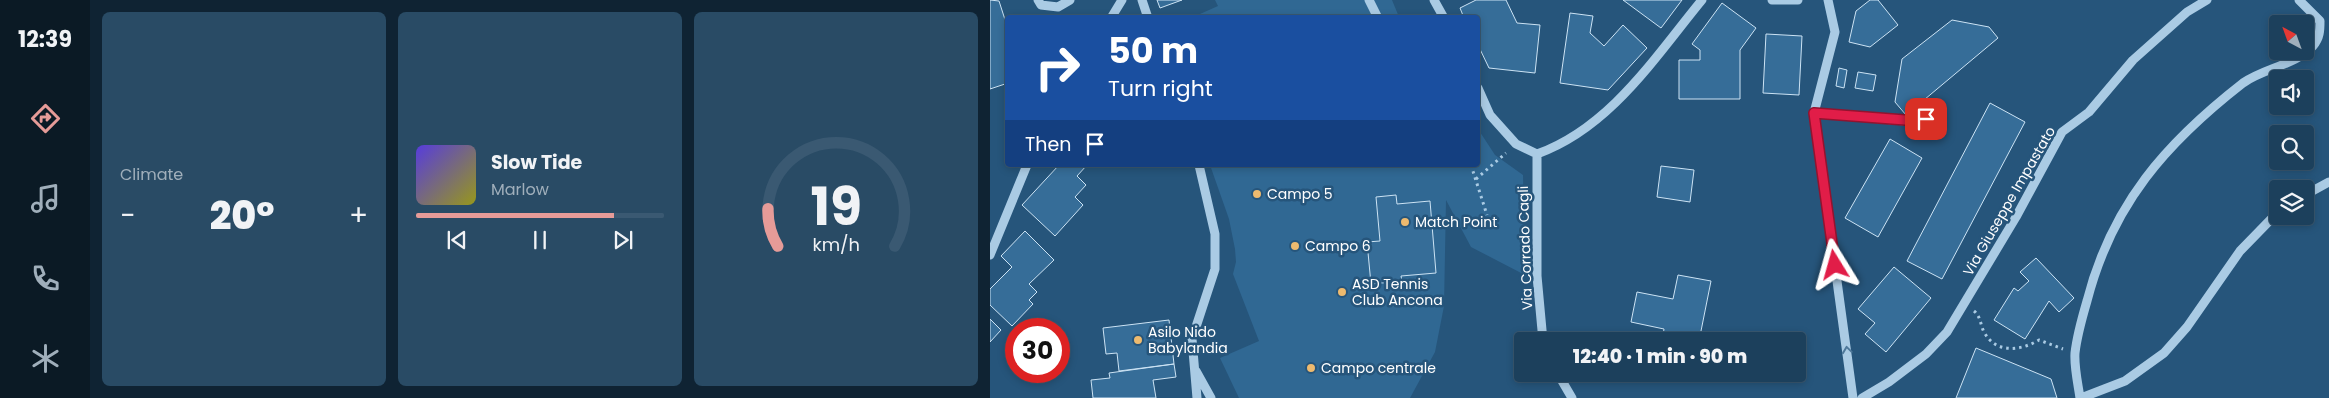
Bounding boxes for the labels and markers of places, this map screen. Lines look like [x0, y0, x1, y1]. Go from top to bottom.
pin [1905, 98, 1947, 140]
place label: Campo 5 [1267, 184, 1333, 204]
marker: Campo 5 [1251, 188, 1263, 200]
place label: Match Point [1415, 212, 1497, 232]
marker: Match Point [1399, 216, 1411, 228]
place label: Campo 6 [1305, 236, 1371, 256]
marker: Campo 6 [1289, 240, 1301, 252]
place label: ASD Tennis Club Ancona [1352, 274, 1443, 310]
marker: ASD Tennis Club Ancona [1336, 286, 1348, 298]
place label: Asilo Nido Babylandia [1148, 322, 1228, 358]
marker: Asilo Nido Babylandia [1132, 334, 1144, 346]
place label: Campo centrale [1321, 358, 1436, 378]
marker: Campo centrale [1305, 362, 1317, 374]

